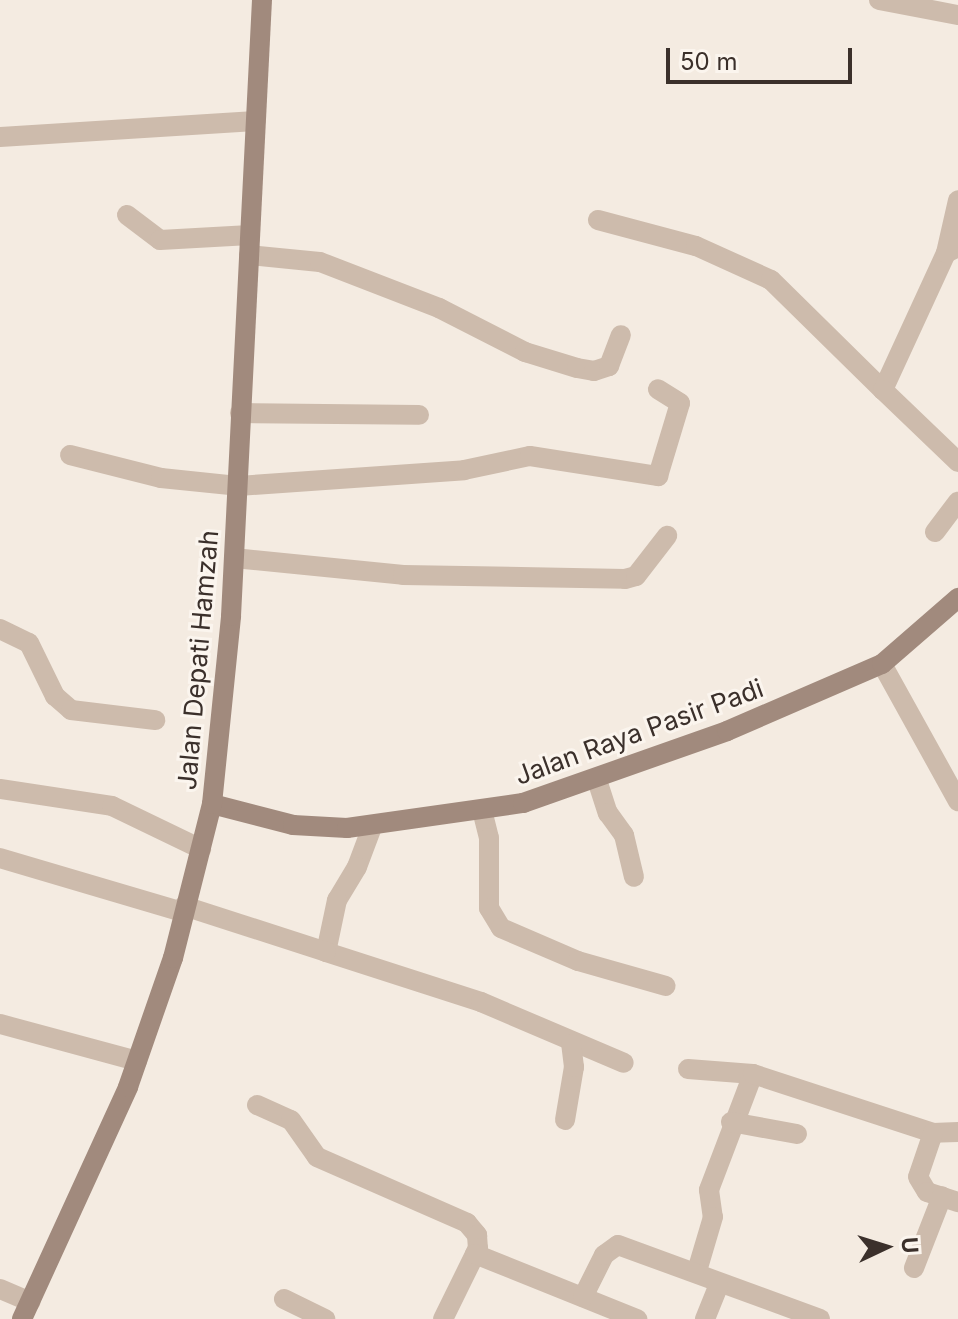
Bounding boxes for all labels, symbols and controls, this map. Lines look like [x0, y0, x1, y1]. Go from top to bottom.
scale bar [670, 32, 856, 82]
text: 50 m [680, 47, 738, 76]
street label: Jalan Depati Hamzah [171, 529, 225, 791]
street label: Jalan Raya Pasir Padi [511, 673, 767, 791]
north arrow [846, 1207, 926, 1287]
text: U [896, 1236, 923, 1254]

